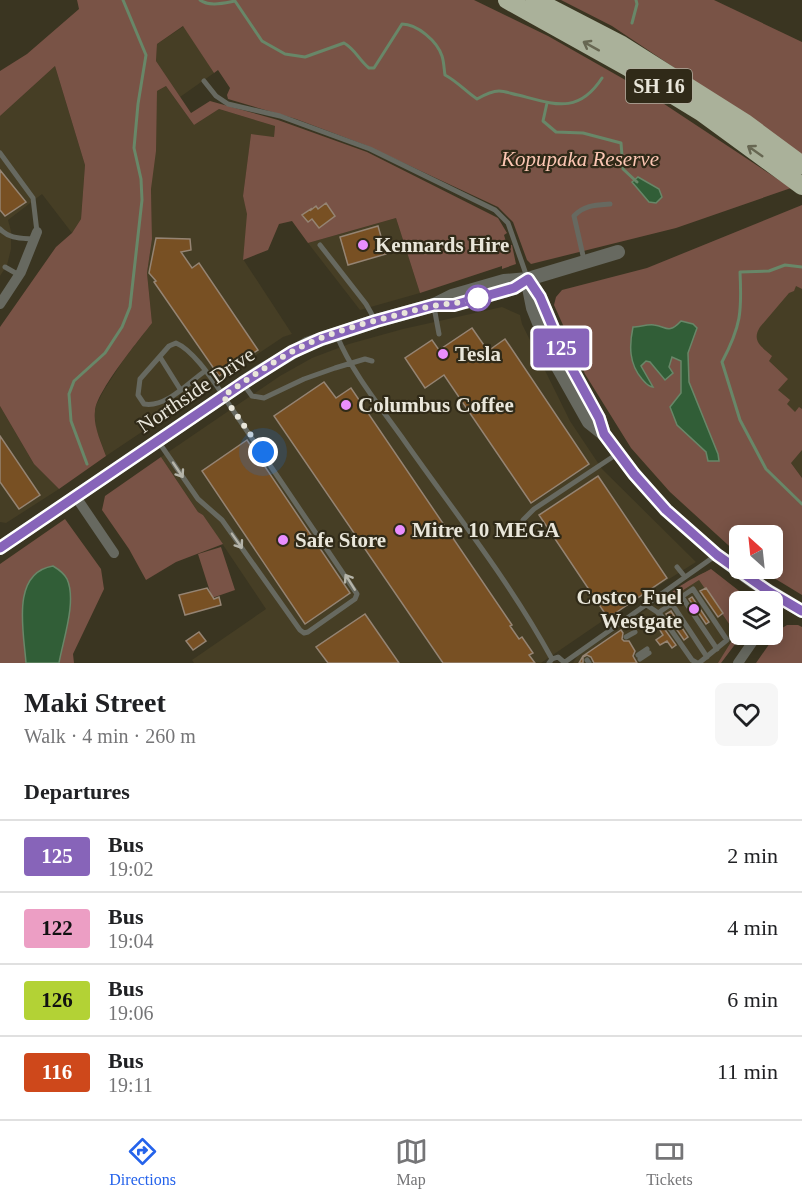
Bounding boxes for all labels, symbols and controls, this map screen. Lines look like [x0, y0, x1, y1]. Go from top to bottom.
one-way arrow [583, 40, 600, 52]
road number: SH 16 [626, 69, 692, 103]
one-way arrow [747, 145, 764, 157]
park label: Kopupaka Reserve [500, 147, 659, 171]
place label: Kennards Hire [375, 233, 509, 257]
marker: Kennards Hire [356, 238, 370, 252]
unlabelled marker [465, 285, 491, 311]
line badge: 125 [526, 328, 596, 368]
text: 125 [545, 336, 577, 360]
street label: Northside Drive [133, 342, 259, 438]
place label: Tesla [455, 342, 501, 366]
marker: Tesla [436, 347, 450, 361]
place label: Columbus Coffee [358, 393, 514, 417]
marker: Columbus Coffee [339, 398, 353, 412]
your location [248, 437, 278, 467]
one-way arrow [172, 461, 184, 478]
place label: Mitre 10 MEGA [412, 518, 561, 542]
marker: Mitre 10 MEGA [393, 523, 407, 537]
north arrow [729, 525, 783, 579]
map controls [729, 525, 783, 645]
place label: Safe Store [295, 528, 386, 552]
one-way arrow [231, 533, 243, 549]
marker: Safe Store [276, 533, 290, 547]
one-way arrow [344, 574, 356, 591]
place label: Costco Fuel Westgate [576, 585, 682, 633]
button: layers [729, 591, 783, 645]
marker: Costco Fuel Westgate [687, 602, 701, 616]
button: heart [715, 683, 778, 746]
text: Maki Street [24, 687, 166, 718]
text: Walk · 4 min · 260 m [24, 725, 196, 747]
text: Departures [24, 779, 130, 804]
text: Bus [108, 832, 143, 857]
text: 2 min [727, 843, 778, 868]
text: 125 [41, 844, 73, 868]
text: 19:02 [108, 858, 154, 880]
text: Bus [108, 904, 143, 929]
text: 4 min [727, 915, 778, 940]
text: 122 [41, 916, 73, 940]
text: 19:04 [108, 930, 154, 952]
text: Bus [108, 976, 143, 1001]
text: 6 min [727, 987, 778, 1012]
text: 126 [41, 988, 73, 1012]
text: 19:06 [108, 1002, 154, 1024]
text: Bus [108, 1048, 143, 1073]
text: 11 min [717, 1059, 778, 1084]
text: 116 [42, 1060, 72, 1084]
text: 19:11 [108, 1074, 153, 1096]
tab: Directions [109, 1135, 176, 1189]
tab: Map [395, 1135, 428, 1189]
tab: Tickets [646, 1135, 693, 1189]

